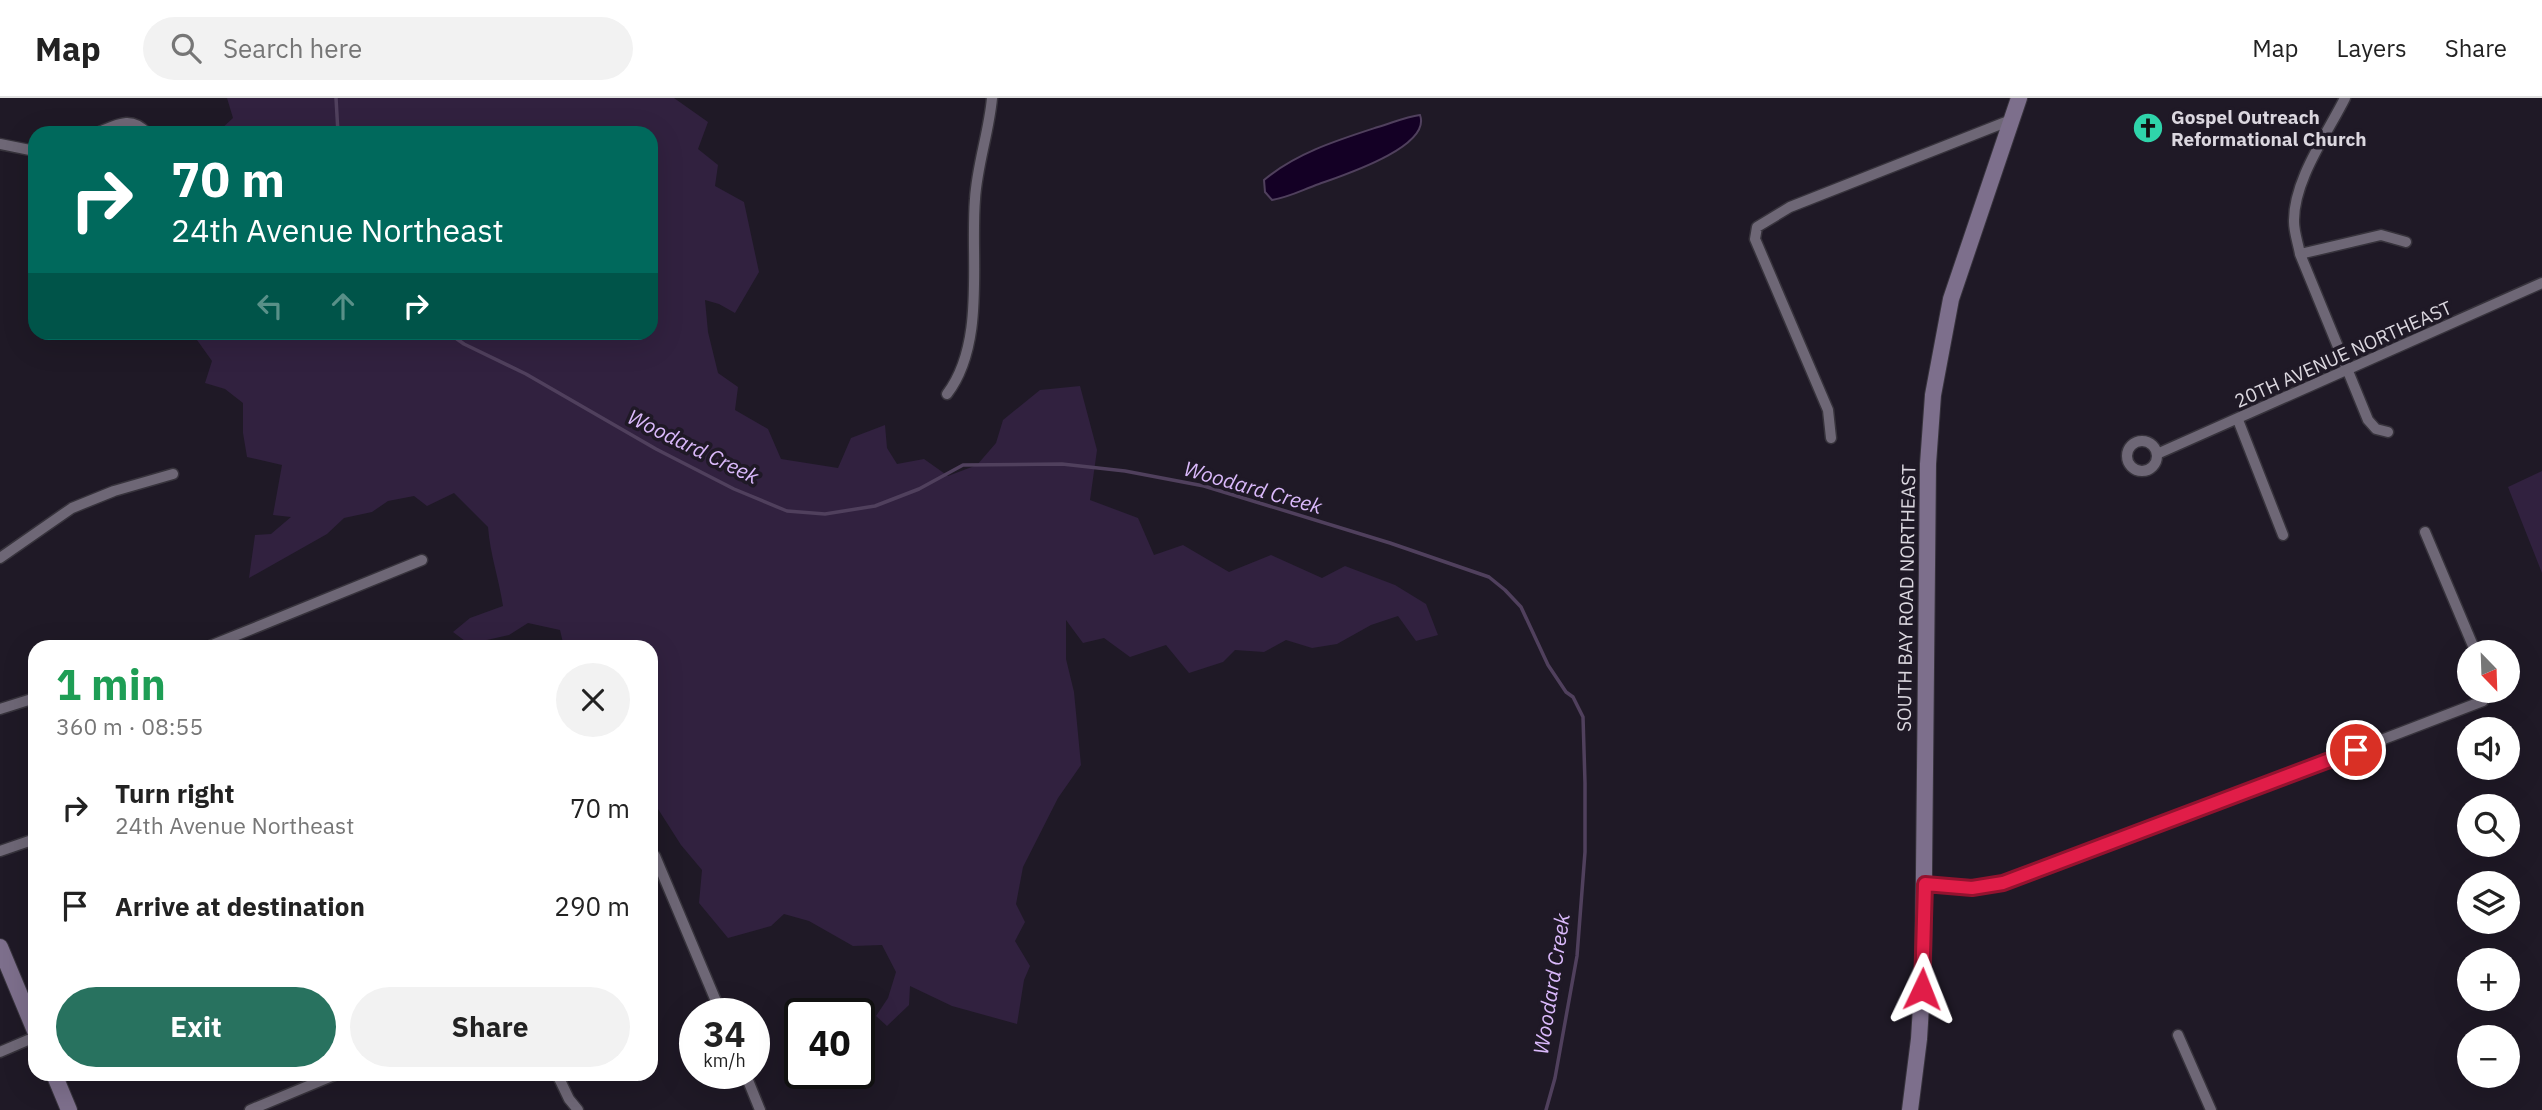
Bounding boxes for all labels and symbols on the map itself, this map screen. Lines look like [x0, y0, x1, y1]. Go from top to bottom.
place label: Gospel Outreach Reformational Church [2171, 105, 2367, 151]
church icon: Gospel Outreach Reformational Church [2131, 111, 2165, 145]
street label: 20TH AVENUE NORTHEAST [2231, 295, 2455, 413]
water label: Woodard Creek [623, 402, 765, 490]
water label: Woodard Creek [1181, 454, 1327, 520]
street label: SOUTH BAY ROAD NORTHEAST [1892, 464, 1920, 732]
north arrow [2457, 640, 2520, 704]
pin [2326, 720, 2386, 780]
water label: Woodard Creek [1526, 910, 1576, 1056]
position arrow [1885, 952, 1959, 1026]
speed limit sign: 40 [784, 998, 875, 1089]

